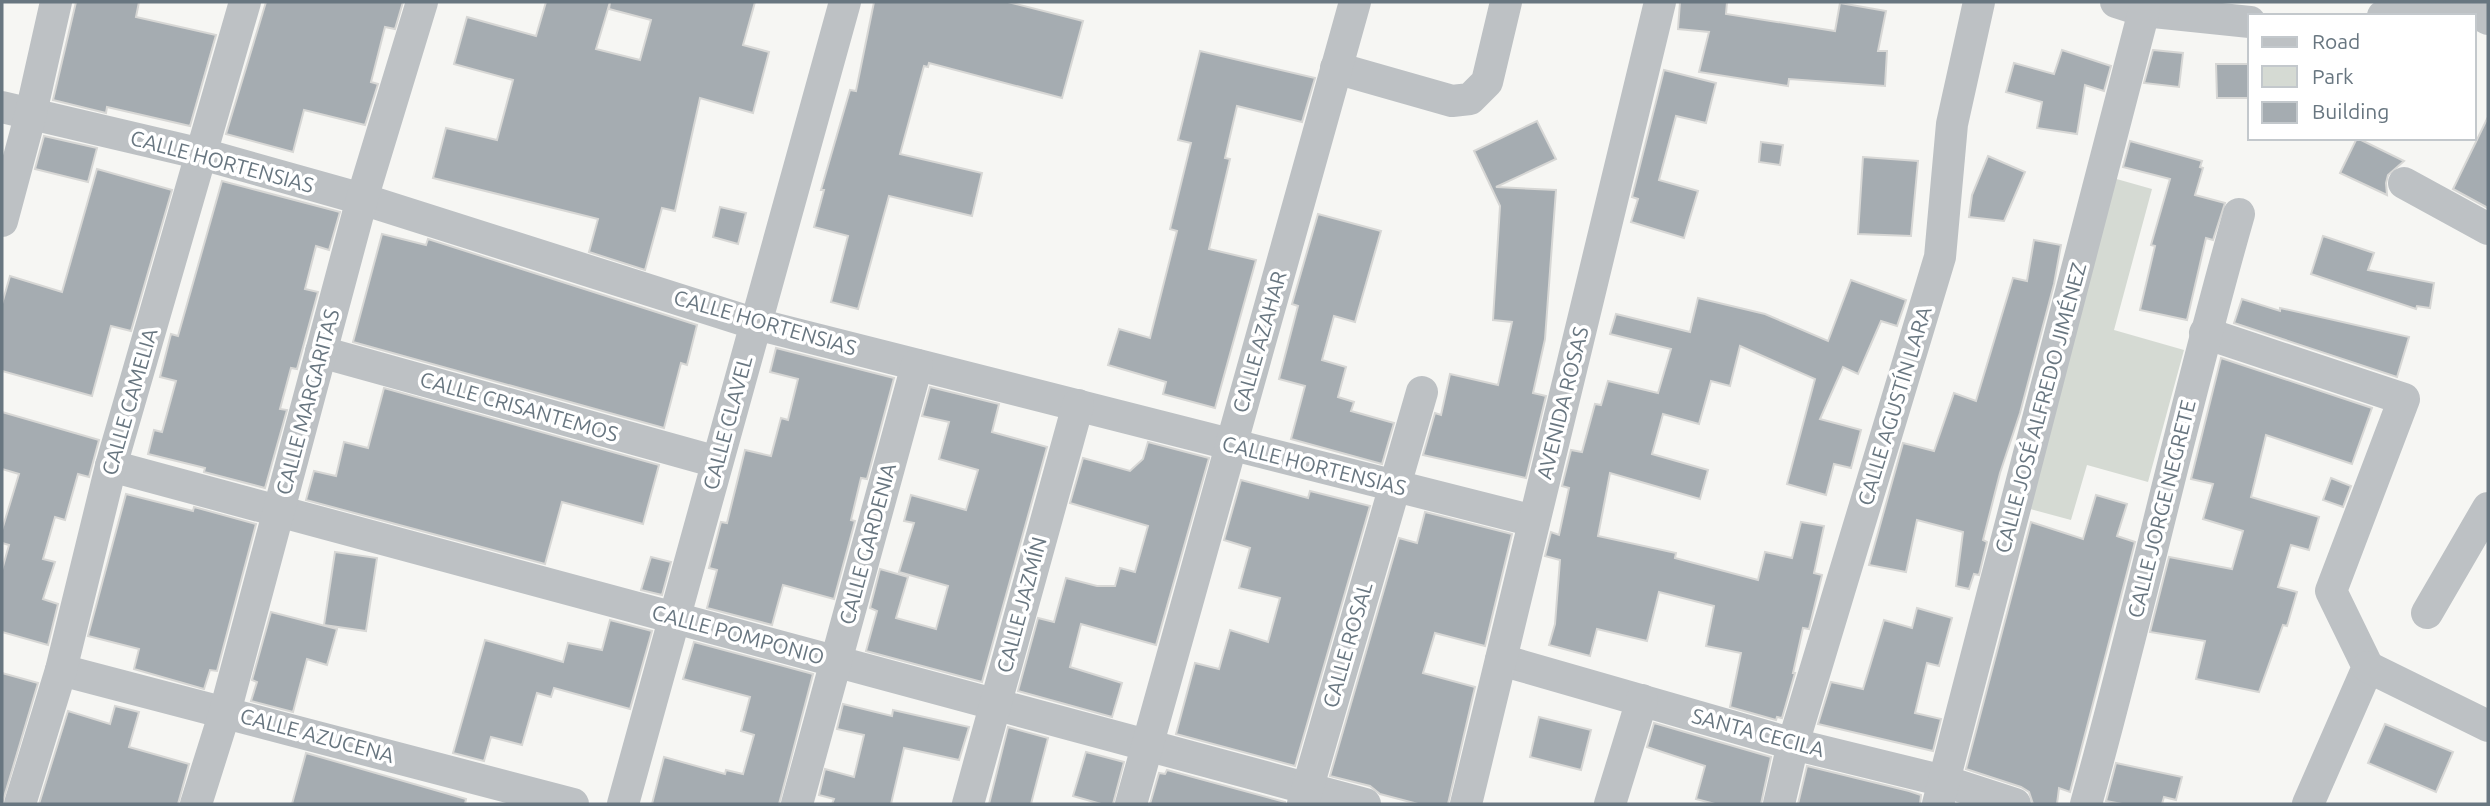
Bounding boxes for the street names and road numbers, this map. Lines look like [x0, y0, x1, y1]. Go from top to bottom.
street label: CALLE HORTENSIAS [128, 125, 317, 197]
street label: CALLE JOSÉ ALFREDO JIMÉNEZ [1990, 260, 2090, 556]
street label: CALLE AZAHAR [1227, 268, 1291, 415]
street label: CALLE HORTENSIAS [671, 284, 859, 360]
street label: CALLE AGUSTÍN LARA [1852, 303, 1936, 508]
street label: CALLE MARGARITAS [271, 306, 343, 497]
street label: AVENIDA ROSAS [1531, 324, 1593, 482]
street label: CALLE CAMELIA [97, 325, 162, 478]
street label: CALLE CLAVEL [698, 353, 756, 492]
street label: CALLE CRISANTEMOS [417, 366, 621, 446]
street label: CALLE JORGE NEGRETE [2122, 397, 2200, 620]
street label: CALLE HORTENSIAS [1220, 431, 1409, 500]
street label: CALLE GARDENIA [834, 460, 900, 627]
street label: CALLE JAZMÍN [991, 534, 1051, 675]
street label: CALLE ROSAL [1318, 579, 1377, 710]
street label: CALLE POMPONIO [649, 599, 827, 669]
street label: CALLE AZUCENA [238, 703, 397, 767]
street label: SANTA CECILA [1689, 703, 1827, 761]

